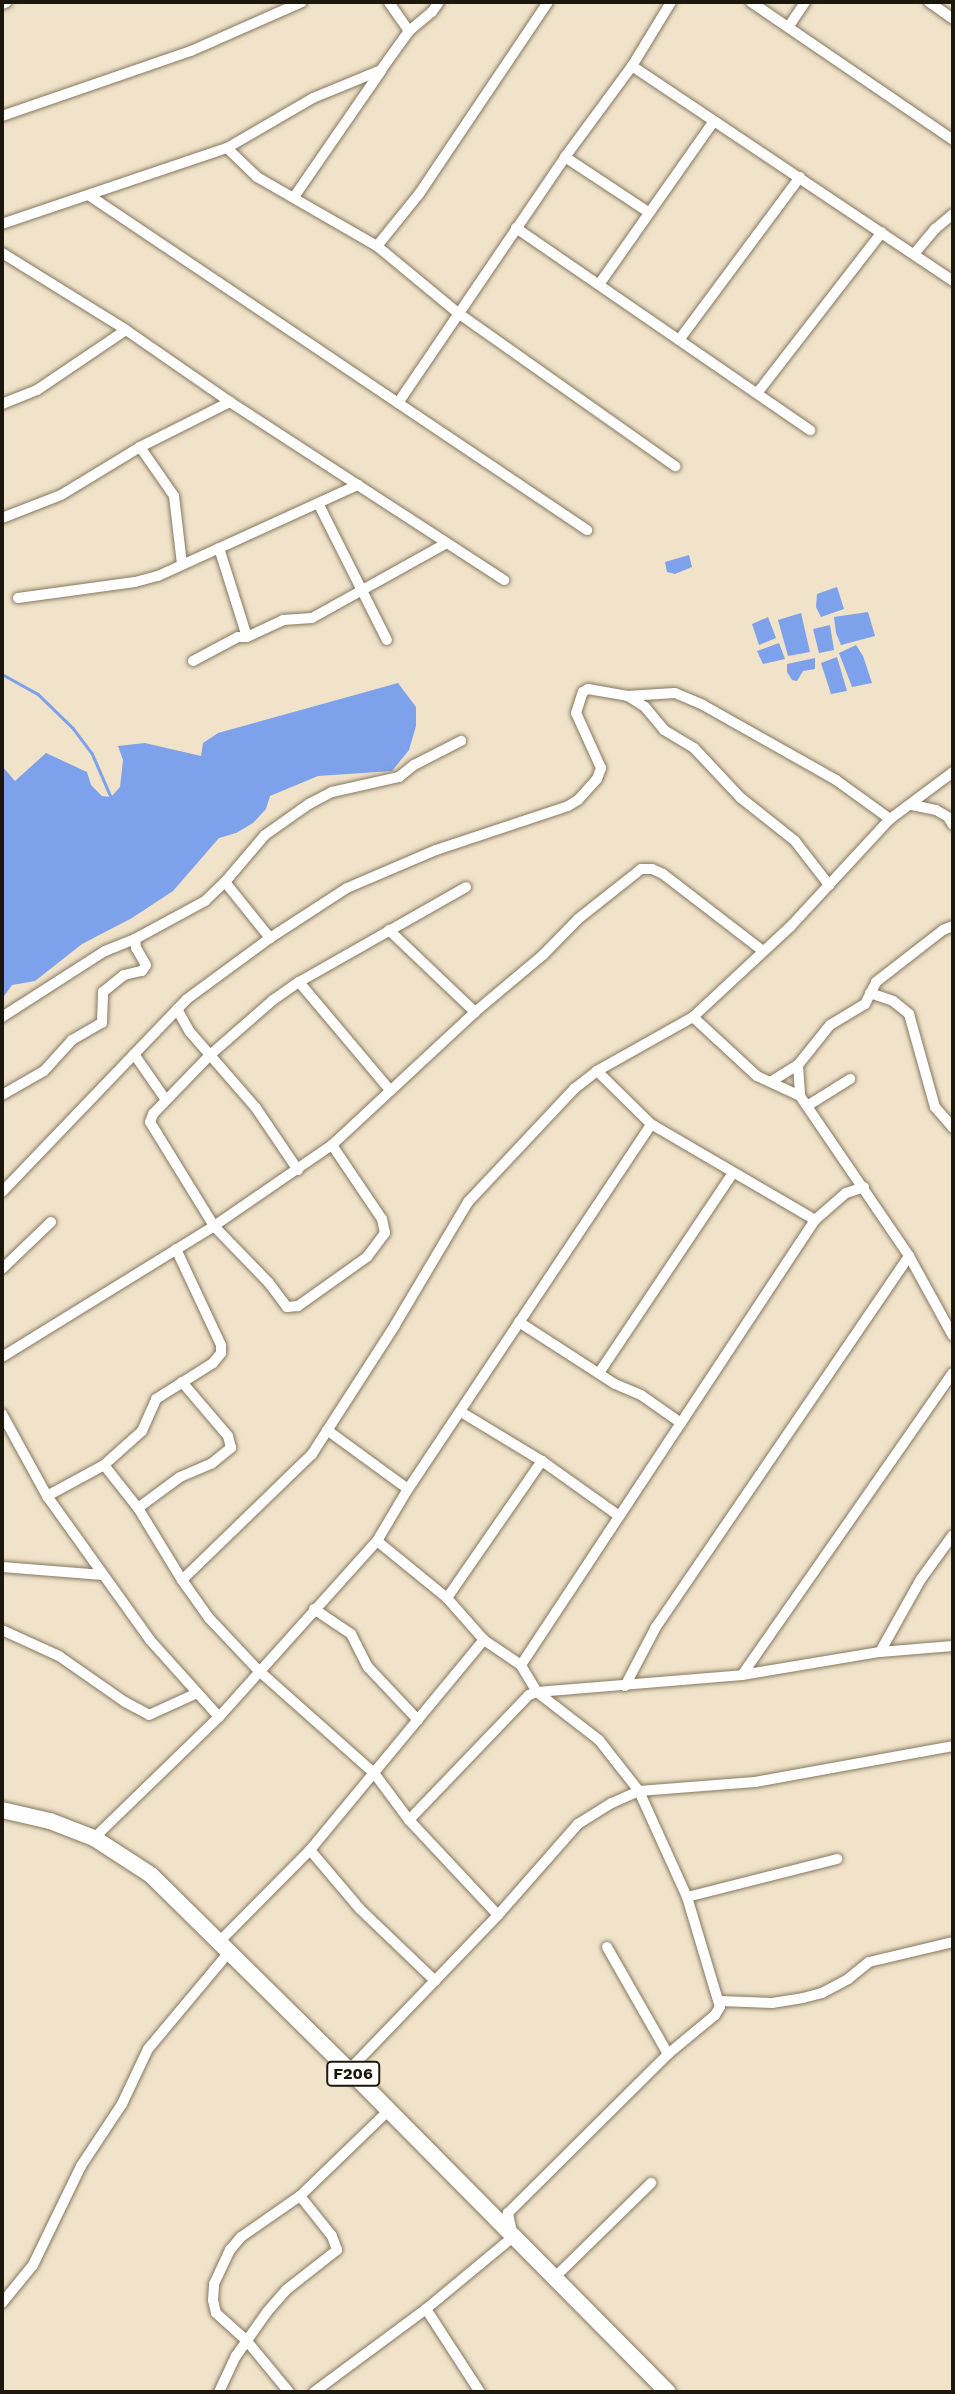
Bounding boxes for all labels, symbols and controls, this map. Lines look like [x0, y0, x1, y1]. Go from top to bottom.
road number: F206 [325, 2062, 381, 2086]

